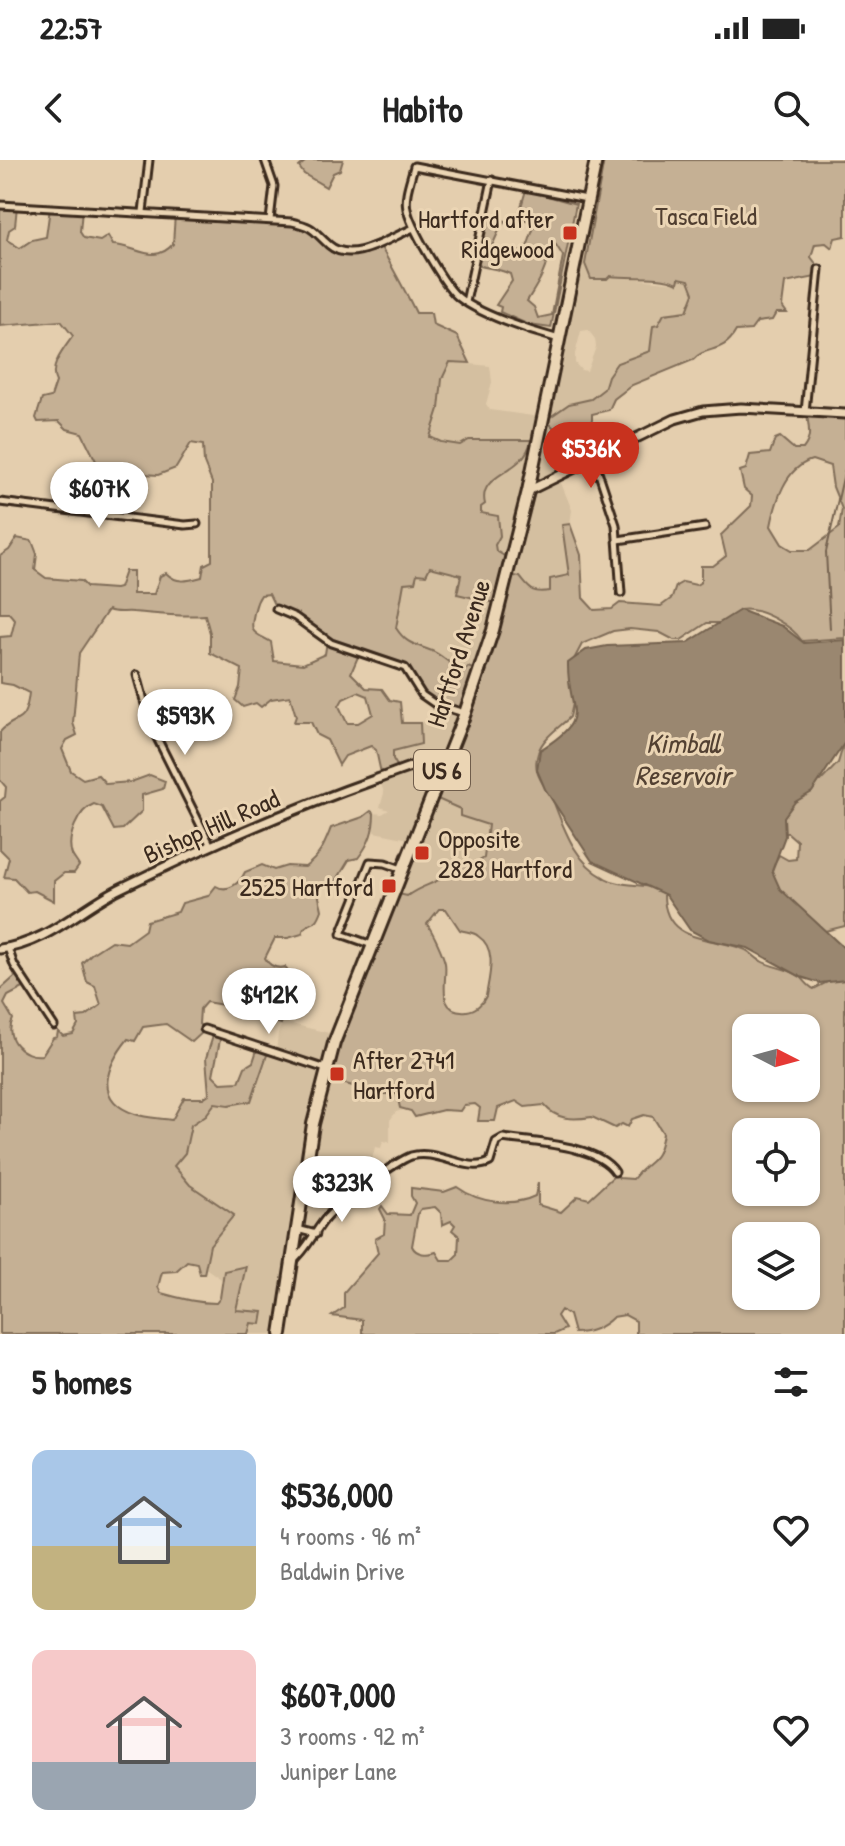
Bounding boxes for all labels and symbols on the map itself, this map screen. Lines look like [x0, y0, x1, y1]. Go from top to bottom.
park label: Tasca Field [655, 198, 757, 233]
place label: Hartford after Ridgewood [418, 201, 554, 266]
marker: Hartford after Ridgewood [561, 224, 579, 242]
pin: $536K [535, 422, 647, 490]
pin: $607K [43, 462, 155, 530]
street label: Hartford Avenue [418, 575, 498, 731]
pin: $593K [129, 689, 241, 757]
water label: Kimball Reservoir [635, 724, 734, 794]
road number: US 6 [414, 750, 470, 790]
street label: Bishop Hill Road [138, 780, 284, 872]
place label: Opposite 2828 Hartford [438, 821, 572, 886]
marker: Opposite 2828 Hartford [413, 844, 431, 862]
place label: 2525 Hartford [239, 869, 373, 904]
marker: 2525 Hartford [380, 877, 398, 895]
pin: $412K [213, 968, 325, 1036]
north arrow [732, 1014, 820, 1102]
place label: After 2741 Hartford [353, 1042, 455, 1107]
marker: After 2741 Hartford [328, 1065, 346, 1083]
pin: $323K [286, 1156, 398, 1224]

